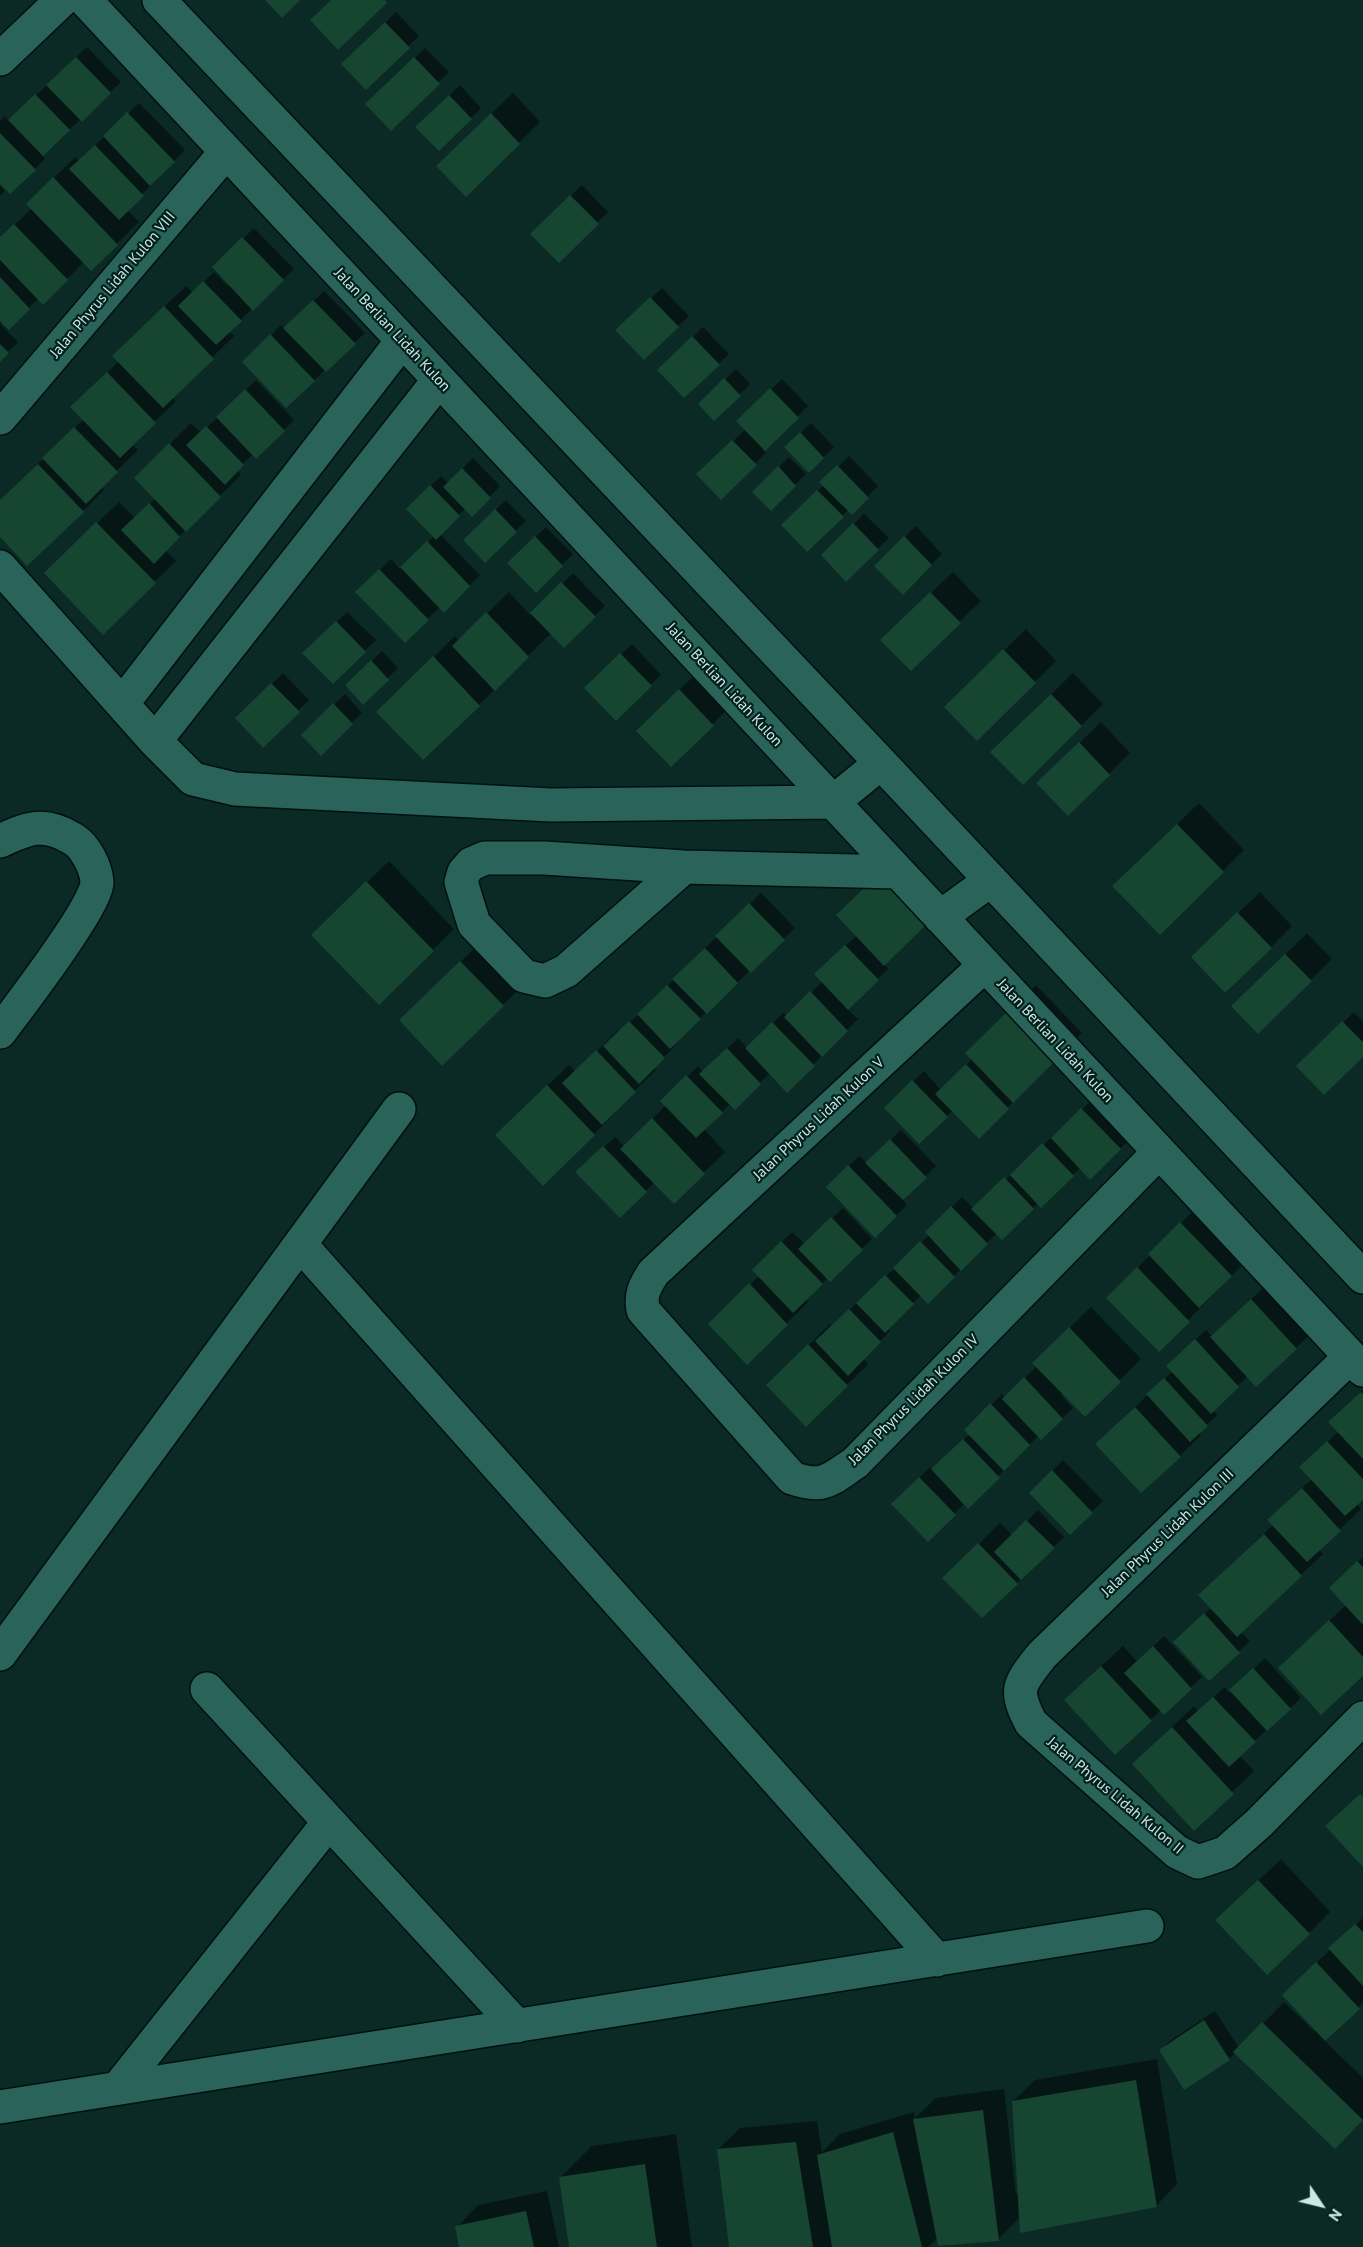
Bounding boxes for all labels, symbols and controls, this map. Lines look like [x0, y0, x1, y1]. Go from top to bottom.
street label: Jalan Phyrus Lidah Kulon VIII [46, 208, 180, 362]
street label: Jalan Berlian Lidah Kulon [330, 265, 454, 395]
street label: Jalan Berlian Lidah Kulon [662, 620, 786, 750]
street label: Jalan Berlian Lidah Kulon [993, 976, 1117, 1106]
street label: Jalan Phyrus Lidah Kulon V [750, 1054, 888, 1184]
street label: Jalan Phyrus Lidah Kulon IV [845, 1331, 983, 1469]
street label: Jalan Phyrus Lidah Kulon III [1098, 1465, 1238, 1601]
street label: Jalan Phyrus Lidah Kulon II [1043, 1734, 1187, 1858]
north arrow [1291, 2175, 1351, 2235]
text: N [1325, 2205, 1347, 2225]

